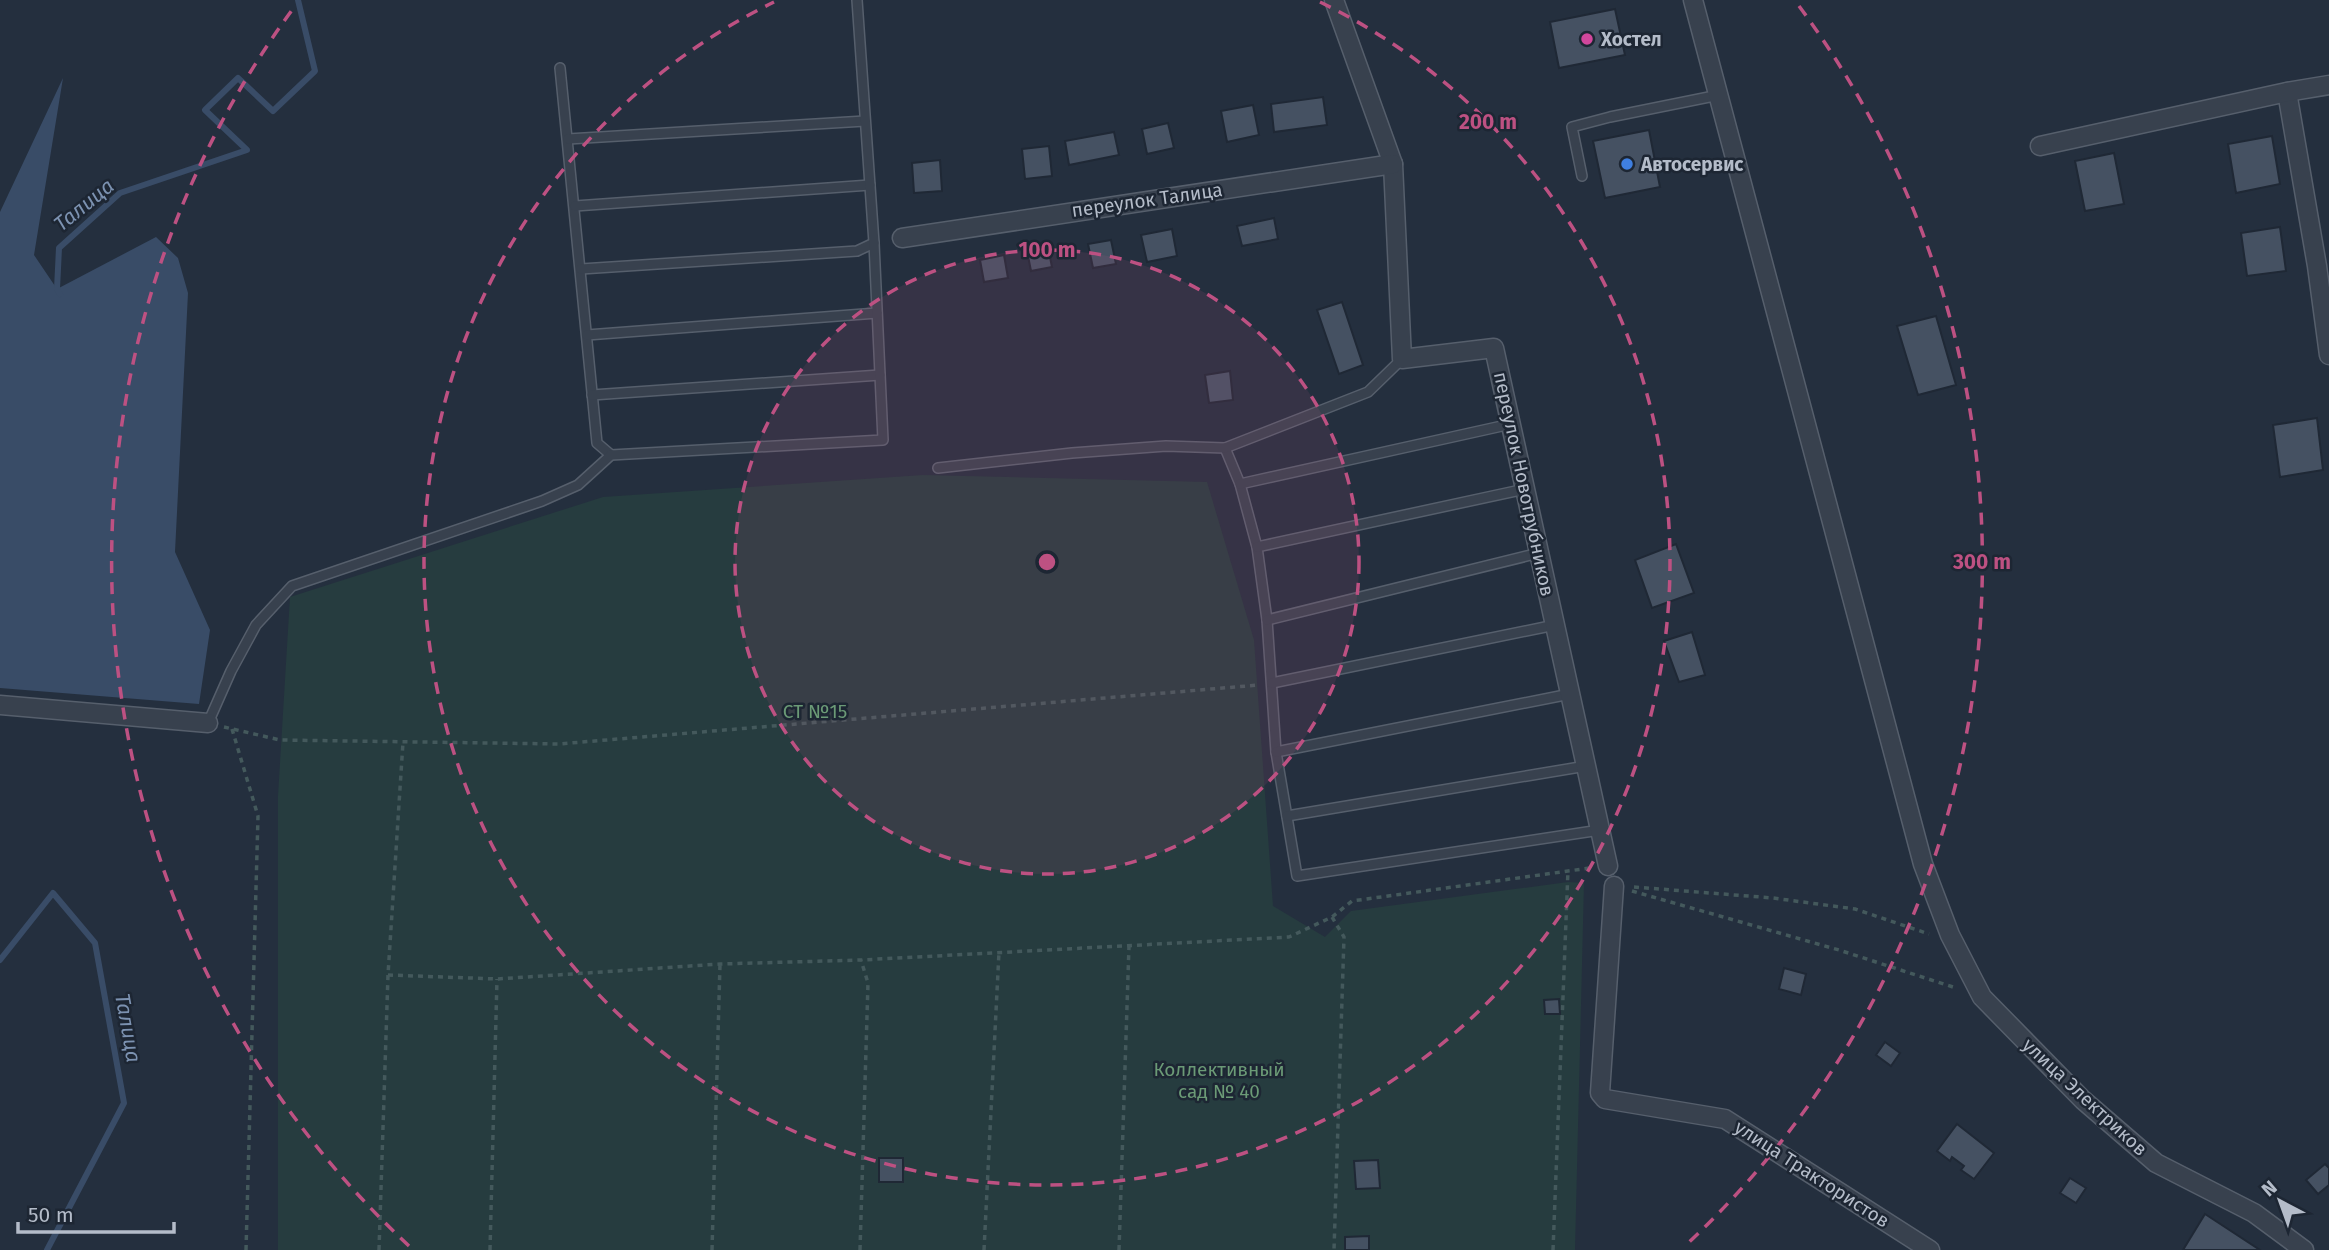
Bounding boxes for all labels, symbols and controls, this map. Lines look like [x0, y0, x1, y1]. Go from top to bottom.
place label: Хостел [1600, 28, 1662, 51]
marker: Хостел [1579, 31, 1595, 47]
text: 200 m [1459, 109, 1517, 135]
place label: Автосервис [1640, 153, 1743, 176]
marker: Автосервис [1619, 156, 1635, 172]
water label: Талица [49, 173, 119, 237]
street label: переулок Талица [1070, 178, 1224, 222]
text: 100 m [1018, 237, 1076, 263]
street label: переулок Новотрубников [1489, 370, 1559, 598]
text: 300 m [1952, 549, 2011, 575]
centre of rings [1035, 550, 1059, 574]
park label: СТ №15 [783, 700, 847, 723]
water label: Талица [109, 991, 147, 1065]
street label: улица Электриков [2018, 1033, 2152, 1161]
park label: Коллективный сад № 40 [1153, 1058, 1285, 1103]
street label: улица Трактористов [1730, 1115, 1894, 1233]
north arrow [2245, 1166, 2315, 1236]
text: N [2257, 1176, 2281, 1201]
scale bar [18, 1190, 173, 1234]
text: 50 m [28, 1202, 74, 1228]

